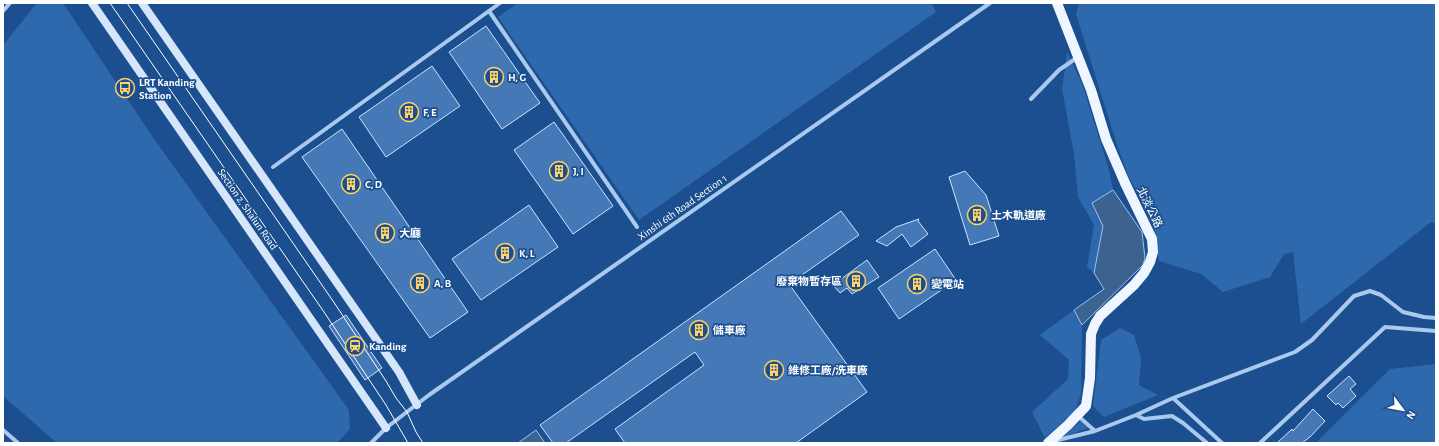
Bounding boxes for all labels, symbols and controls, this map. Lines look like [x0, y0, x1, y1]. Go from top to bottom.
building icon: H, G [483, 66, 505, 88]
place label: H, G [508, 72, 527, 83]
bus stop icon: LRT Kanding Station [114, 77, 136, 99]
place label: LRT Kanding Station [139, 77, 195, 101]
building icon: F, E [398, 101, 420, 123]
place label: F, E [423, 107, 437, 118]
building icon: J, I [548, 160, 570, 182]
place label: J, I [573, 166, 584, 177]
street label: Section 2, Shalun Road [216, 167, 280, 252]
street label: Xinshi 6th Road Section 1 [636, 172, 729, 242]
building icon: C, D [340, 173, 362, 195]
place label: C, D [365, 179, 382, 190]
street label: 北淡公路 [1135, 185, 1165, 229]
building icon: 土木軌道廠 [966, 204, 988, 226]
place label: 土木軌道廠 [991, 209, 1046, 221]
building icon: 大廳 [374, 222, 396, 244]
place label: 大廳 [399, 227, 421, 239]
building icon: K, L [494, 242, 516, 264]
place label: K, L [519, 248, 535, 259]
building icon: 廢棄物暫存區 [845, 270, 867, 292]
building icon: A, B [409, 272, 431, 294]
building icon: 變電站 [906, 273, 928, 295]
place label: 廢棄物暫存區 [776, 275, 842, 287]
place label: A, B [434, 278, 452, 289]
place label: 變電站 [931, 278, 964, 290]
building icon: 儲車廠 [688, 319, 710, 341]
place label: 儲車廠 [712, 324, 746, 336]
station icon: Kanding [344, 335, 366, 357]
place label: Kanding [369, 341, 407, 352]
building icon: 維修工廠/洗車廠 [763, 359, 785, 381]
place label: 維修工廠/洗車廠 [788, 364, 868, 376]
north arrow [1383, 390, 1423, 430]
text: N [1404, 409, 1418, 421]

